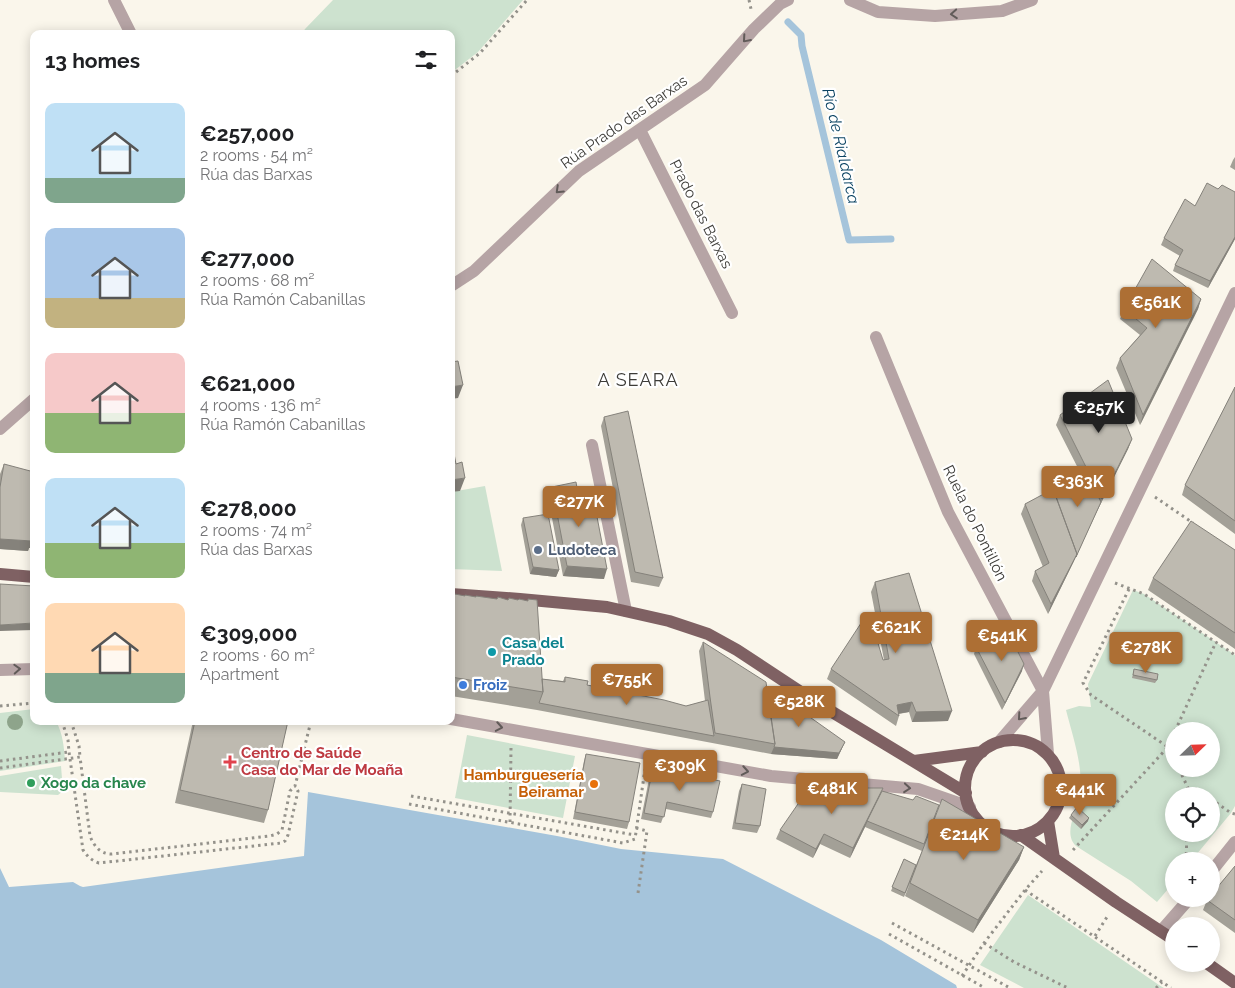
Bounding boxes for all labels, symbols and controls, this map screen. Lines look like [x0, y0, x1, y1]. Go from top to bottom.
one-way arrow [950, 9, 958, 20]
one-way arrow [743, 33, 752, 42]
icon: filters [412, 46, 440, 74]
text: 13 homes [45, 48, 140, 73]
street label: Rúa Prado das Barxas [557, 72, 691, 172]
water label: Río de Rialdarca [818, 86, 864, 206]
text: €257,000 [200, 121, 294, 146]
icon: home [85, 123, 145, 183]
text: 2 rooms · 54 m² [200, 146, 313, 165]
street label: Prado das Barxas [666, 157, 736, 271]
text: Rúa das Barxas [200, 165, 313, 184]
one-way arrow [556, 184, 565, 193]
text: €277,000 [200, 246, 295, 271]
icon: home [85, 248, 145, 308]
text: 2 rooms · 68 m² [200, 271, 315, 290]
pin: €561K [1121, 286, 1191, 329]
text: Rúa Ramón Cabanillas [200, 290, 366, 309]
text: €561K [1131, 293, 1181, 312]
district label: A SEARA [597, 369, 679, 390]
text: €621,000 [200, 371, 295, 396]
icon: home [85, 373, 145, 433]
pin: €257K [1064, 392, 1134, 434]
text: 4 rooms · 136 m² [200, 396, 321, 415]
text: €257K [1074, 398, 1124, 417]
text: Rúa Ramón Cabanillas [200, 415, 366, 434]
street label: Ruela do Pontillón [939, 462, 1011, 584]
pin: €363K [1043, 466, 1113, 508]
text: €363K [1053, 472, 1103, 491]
pin: €277K [544, 486, 614, 528]
text: €277K [554, 492, 604, 511]
text: €278,000 [200, 496, 297, 521]
icon: home [85, 498, 145, 558]
text: 2 rooms · 74 m² [200, 521, 312, 540]
text: Rúa das Barxas [200, 540, 313, 559]
place label: Ludoteca [548, 541, 617, 559]
marker: Ludoteca [532, 544, 544, 556]
pin: €621K [861, 612, 931, 654]
text: €621K [871, 618, 921, 637]
pin: €541K [967, 620, 1037, 662]
text: €309,000 [200, 621, 297, 646]
icon: home [85, 623, 145, 683]
text: €541K [977, 626, 1027, 645]
pin: €278K [1111, 632, 1181, 674]
place label: Casa del Prado [502, 634, 564, 669]
text: €278K [1120, 638, 1172, 657]
text: 2 rooms · 60 m² [200, 646, 315, 665]
marker: Casa del Prado [486, 646, 498, 658]
one-way arrow [13, 664, 21, 675]
pin: €755K [592, 664, 662, 706]
text: Apartment [200, 665, 279, 684]
text: €755K [602, 670, 652, 689]
place label: Froiz [473, 676, 507, 694]
marker: Froiz [457, 679, 469, 691]
pin: €528K [764, 686, 834, 728]
text: €528K [773, 692, 825, 711]
one-way arrow [1018, 711, 1027, 720]
one-way arrow [495, 722, 504, 732]
north arrow [1165, 722, 1220, 778]
map controls [1165, 722, 1220, 972]
place label: Centro de Saúde Casa do Mar de Moaña [241, 744, 403, 779]
pin: €309K [645, 750, 715, 792]
marker: Centro de Saúde Casa do Mar de Moaña [223, 755, 237, 769]
text: €309K [654, 756, 706, 775]
place label: Hamburguesería Beiramar [463, 766, 584, 801]
one-way arrow [741, 766, 750, 776]
pin: €481K [797, 772, 867, 815]
place label: Xogo da chave [40, 774, 146, 792]
pin: €441K [1045, 774, 1115, 816]
marker: Xogo da chave [25, 777, 37, 789]
marker: Hamburguesería Beiramar [588, 778, 600, 790]
text: €481K [807, 779, 857, 798]
text: €441K [1055, 780, 1105, 799]
one-way arrow [903, 783, 911, 794]
button: locate [1165, 787, 1220, 842]
pin: €214K [929, 818, 999, 861]
text: €214K [939, 825, 989, 844]
button: + [1165, 852, 1220, 907]
button: − [1165, 917, 1220, 972]

